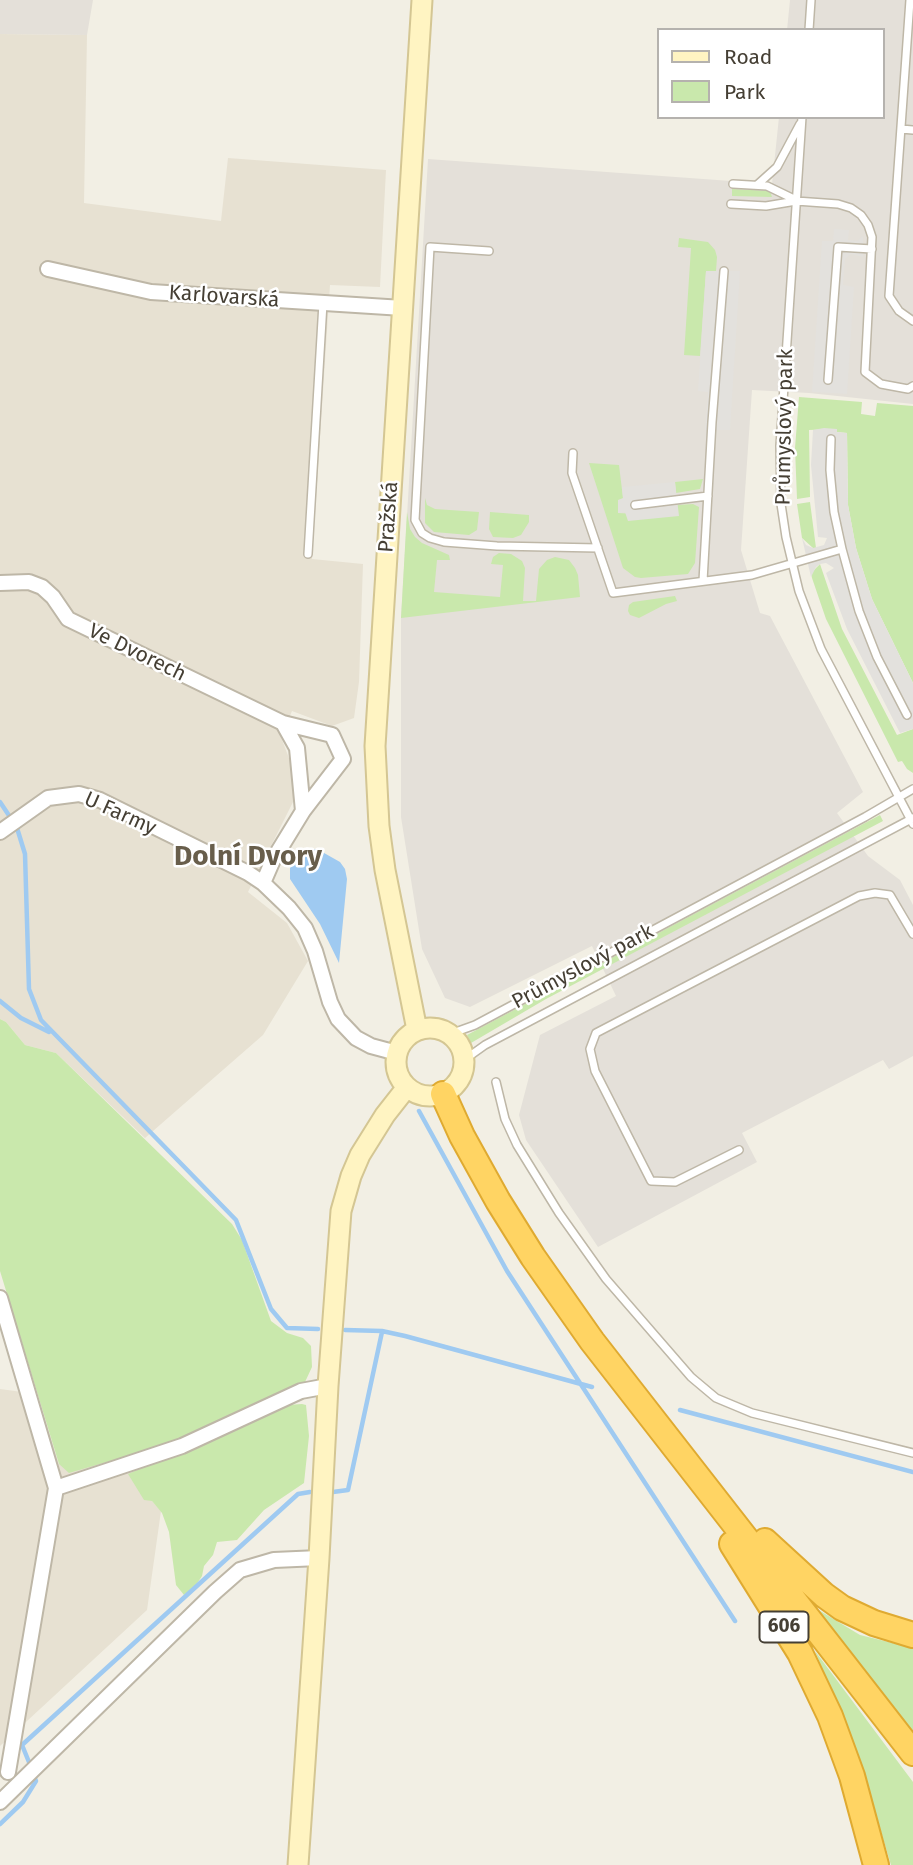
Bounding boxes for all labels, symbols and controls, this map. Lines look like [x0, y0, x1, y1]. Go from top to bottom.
legend [657, 28, 885, 119]
text: Road [724, 44, 772, 70]
text: Park [724, 79, 765, 105]
street label: Karlovarská [168, 281, 280, 313]
street label: Průmyslový park [771, 348, 799, 506]
street label: Pražská [374, 481, 404, 553]
street label: Ve Dvorech [84, 619, 190, 687]
street label: U Farmy [80, 787, 160, 841]
district label: Dolní Dvory [174, 840, 322, 874]
street label: Průmyslový park [508, 919, 658, 1015]
road number: 606 [760, 1611, 808, 1642]

